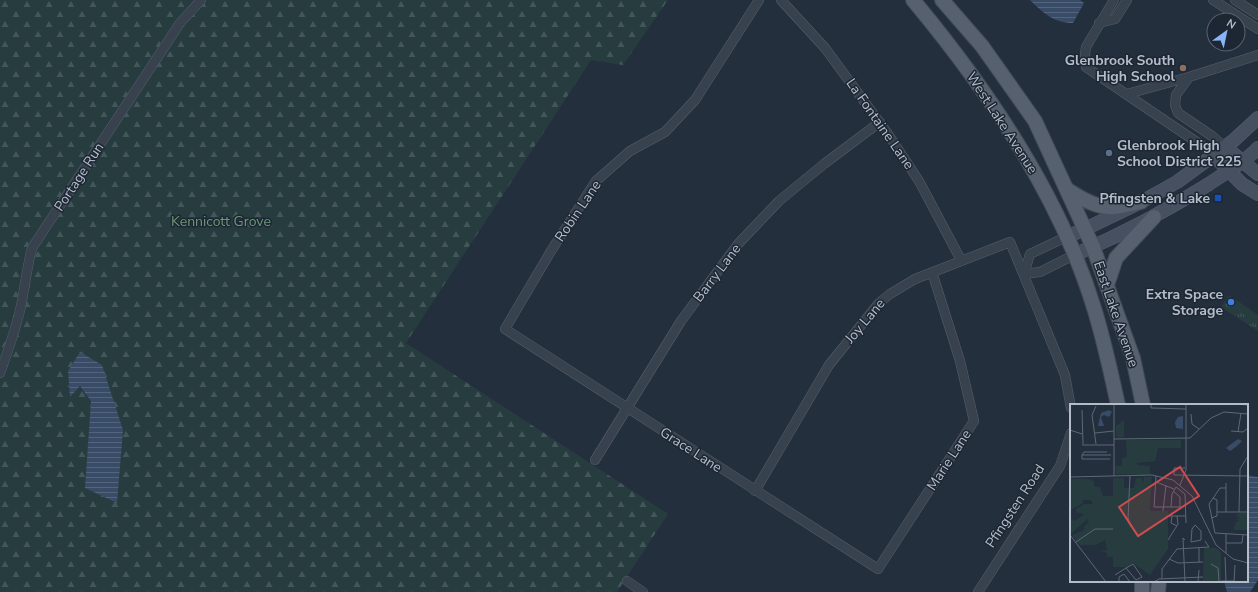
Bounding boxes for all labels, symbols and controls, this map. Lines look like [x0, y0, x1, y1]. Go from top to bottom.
north arrow [1206, 12, 1246, 52]
text: N [1224, 16, 1239, 33]
place label: Glenbrook South High School [1065, 51, 1176, 86]
marker: Glenbrook South High School [1178, 63, 1188, 73]
street label: West Lake Avenue [962, 68, 1042, 178]
street label: La Fontaine Lane [842, 75, 918, 173]
place label: Glenbrook High School District 225 [1117, 136, 1241, 171]
street label: Portage Run [50, 139, 108, 215]
marker: Glenbrook High School District 225 [1104, 148, 1114, 158]
street label: Robin Lane [550, 177, 606, 245]
place label: Pfingsten & Lake [1100, 189, 1210, 208]
marker: Pfingsten & Lake [1213, 193, 1223, 203]
park label: Kennicott Grove [171, 212, 271, 231]
street label: Barry Lane [689, 240, 745, 306]
street label: East Lake Avenue [1089, 258, 1143, 370]
place label: Extra Space Storage [1146, 285, 1223, 320]
street label: Joy Lane [840, 294, 889, 348]
marker: Extra Space Storage [1226, 297, 1236, 307]
inset map [1070, 404, 1248, 582]
street label: Grace Lane [656, 423, 726, 477]
street label: Marie Lane [922, 426, 976, 494]
street label: Pfingsten Road [981, 461, 1049, 551]

